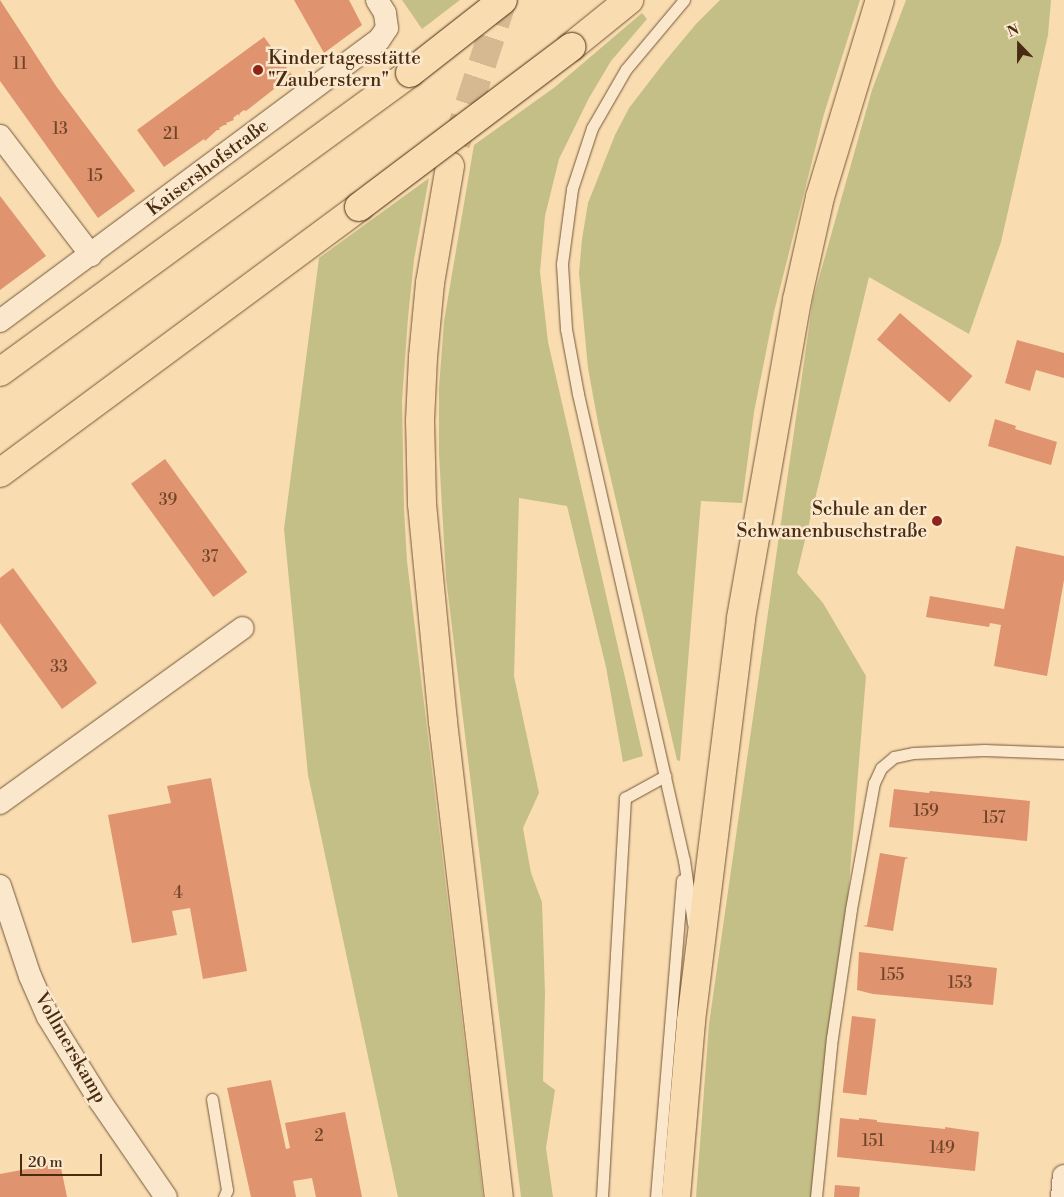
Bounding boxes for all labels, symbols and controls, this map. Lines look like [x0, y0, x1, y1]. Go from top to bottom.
north arrow [994, 20, 1044, 70]
text: N [1005, 21, 1022, 42]
place label: Kindertagesstätte "Zauberstern" [268, 48, 421, 92]
house number: 11 [13, 54, 27, 74]
marker: Kindertagesstätte "Zauberstern" [252, 64, 264, 76]
street label: Kaisershofstraße [142, 115, 274, 221]
house number: 13 [52, 119, 68, 139]
house number: 21 [163, 124, 179, 144]
house number: 15 [87, 166, 103, 186]
house number: 39 [159, 490, 177, 510]
place label: Schule an der Schwanenbuschstraße [736, 499, 927, 543]
marker: Schule an der Schwanenbuschstraße [931, 515, 943, 527]
house number: 37 [202, 547, 218, 567]
house number: 33 [50, 657, 68, 677]
house number: 159 [913, 801, 939, 821]
house number: 157 [982, 808, 1006, 828]
house number: 4 [173, 883, 183, 903]
house number: 155 [880, 965, 904, 985]
house number: 153 [948, 973, 972, 993]
street label: Vollmerskamp [29, 988, 111, 1108]
house number: 2 [314, 1126, 324, 1146]
house number: 151 [862, 1131, 884, 1151]
house number: 149 [929, 1138, 955, 1158]
scale bar [22, 1144, 105, 1176]
text: 20 m [28, 1153, 63, 1172]

